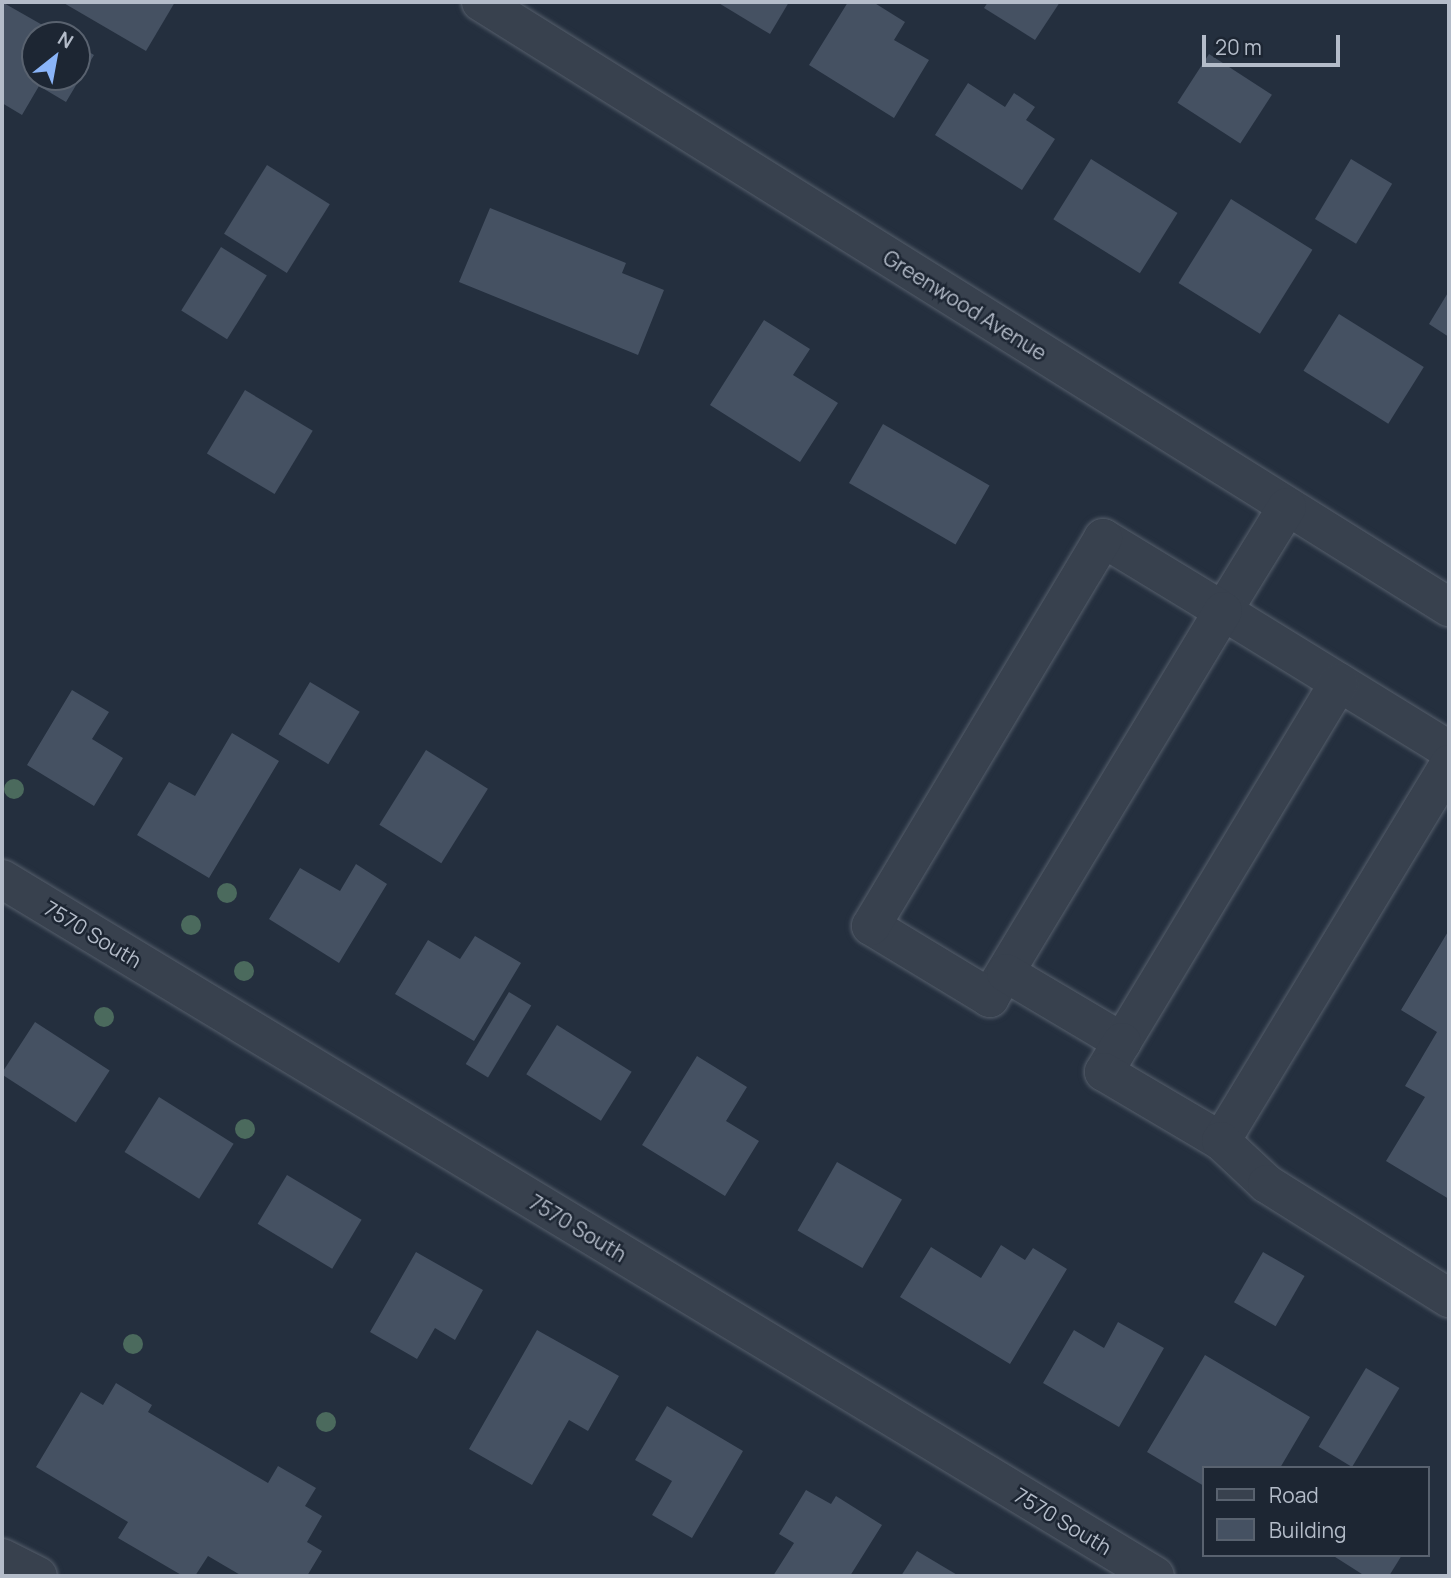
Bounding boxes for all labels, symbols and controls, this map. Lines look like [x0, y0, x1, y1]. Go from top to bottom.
north arrow [21, 21, 91, 91]
scale bar [1206, 21, 1344, 65]
text: N [53, 25, 78, 54]
text: 20 m [1215, 33, 1262, 61]
street label: Greenwood Avenue [879, 245, 1051, 365]
street label: 7570 South [40, 895, 146, 973]
street label: 7570 South [525, 1189, 631, 1267]
legend [1202, 1466, 1430, 1557]
text: Road [1269, 1481, 1319, 1509]
street label: 7570 South [1010, 1482, 1116, 1560]
text: Building [1269, 1516, 1346, 1544]

